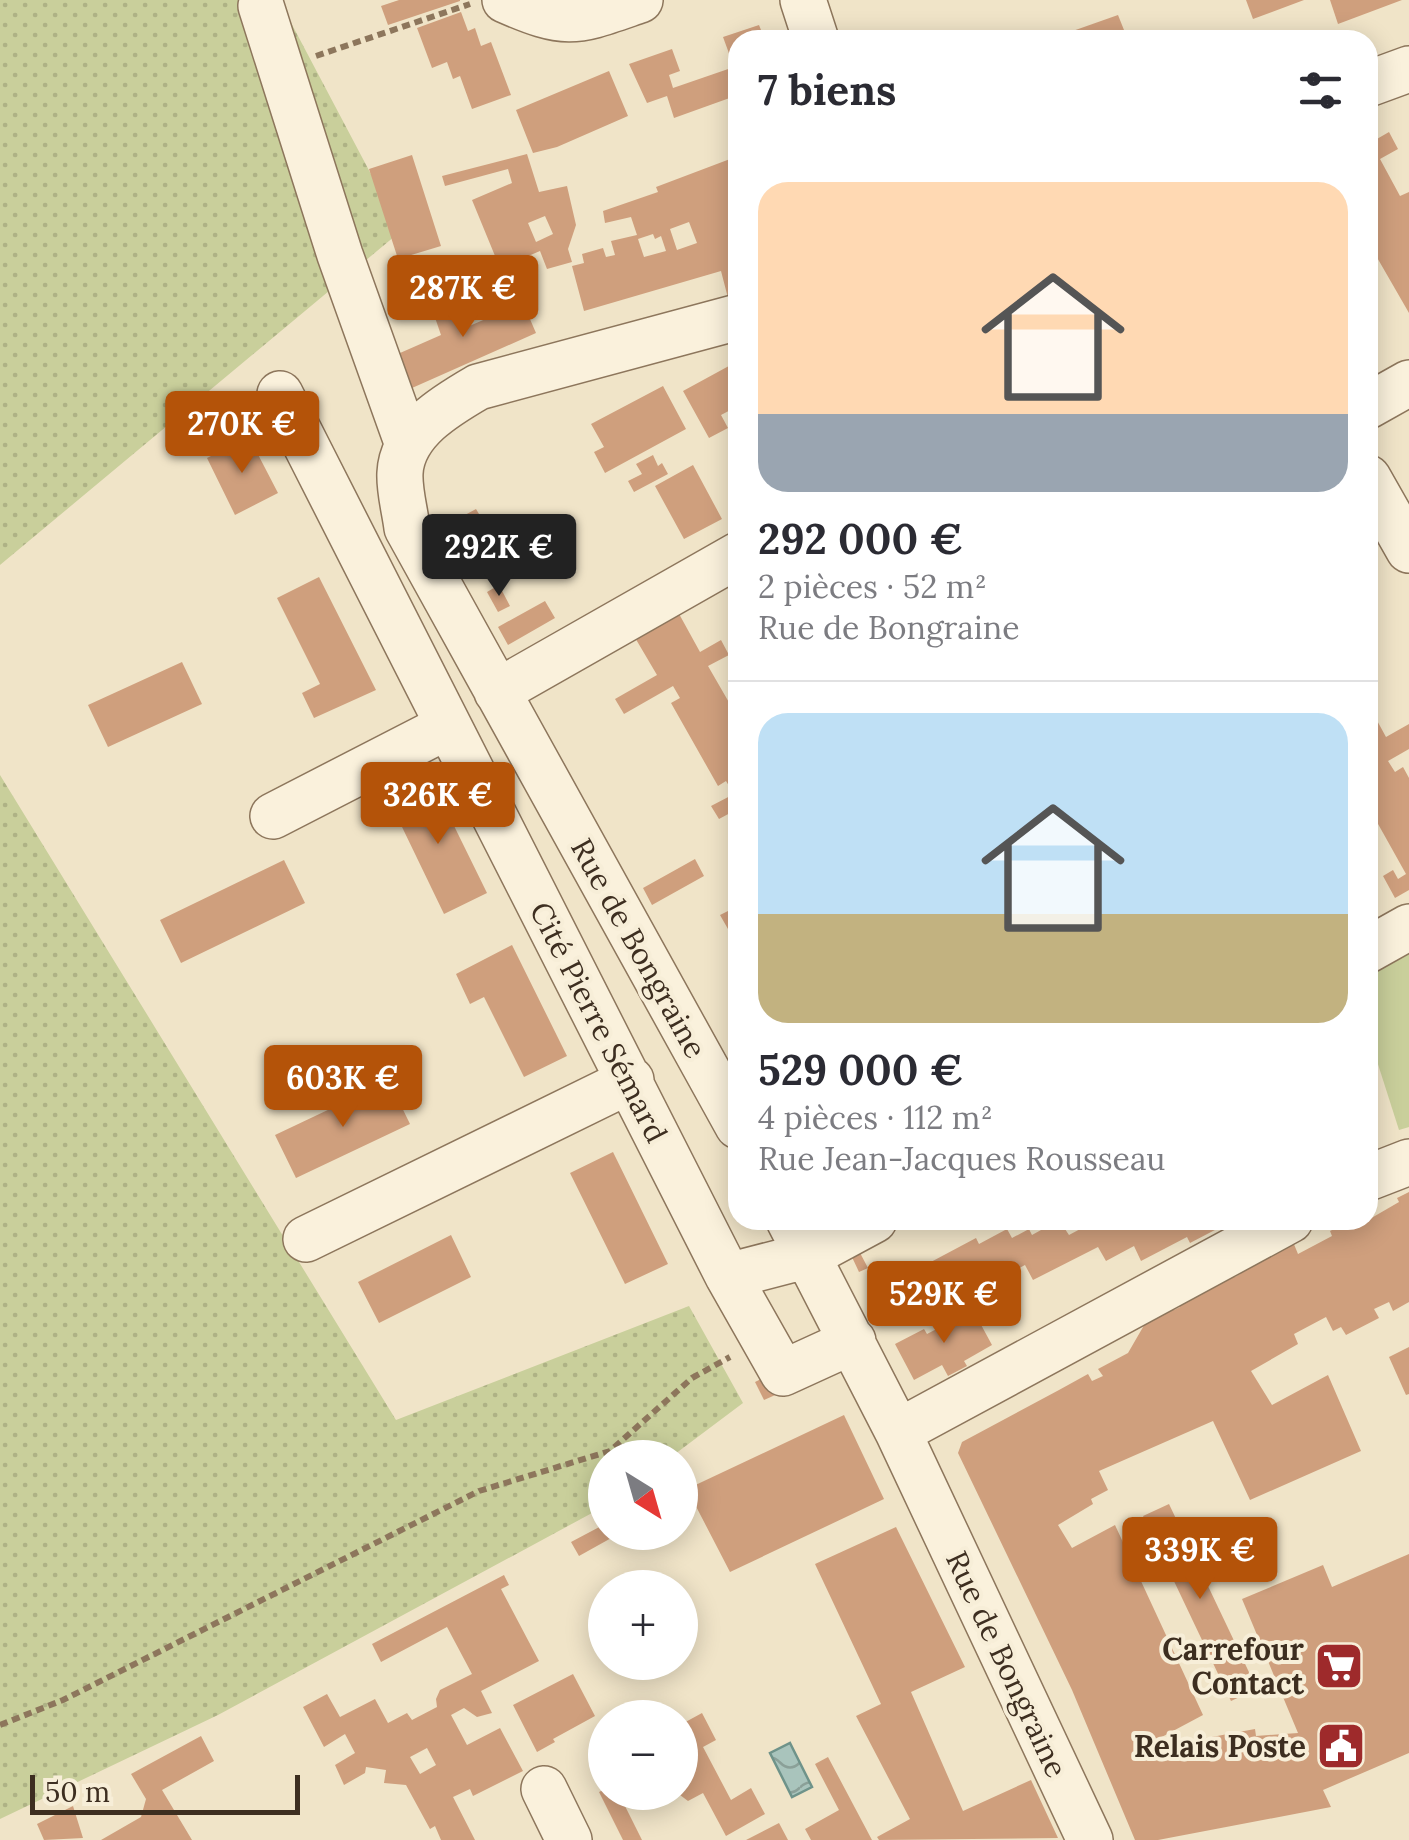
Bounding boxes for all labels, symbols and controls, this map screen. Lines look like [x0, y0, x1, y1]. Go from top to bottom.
text: 7 biens [758, 63, 896, 117]
icon: filters [1293, 63, 1348, 118]
icon: home [963, 247, 1143, 427]
pin: 287K € [382, 255, 544, 340]
text: 287K € [409, 267, 517, 308]
pin: 270K € [161, 391, 323, 476]
text: 270K € [187, 403, 297, 444]
text: 292 000 € [758, 512, 963, 566]
pin: 292K € [418, 514, 580, 599]
text: 292K € [444, 526, 554, 567]
text: 2 pièces · 52 m² [758, 566, 987, 607]
text: Rue de Bongraine [758, 607, 1020, 648]
pin: 326K € [357, 762, 519, 847]
text: 326K € [383, 774, 493, 815]
icon: home [963, 778, 1143, 958]
street label: Rue de Bongraine [562, 832, 715, 1065]
street label: Cité Pierre Sémard [522, 895, 676, 1149]
text: 529 000 € [758, 1043, 963, 1097]
pin: 603K € [262, 1045, 424, 1130]
text: 603K € [286, 1057, 400, 1098]
text: 4 pièces · 112 m² [758, 1097, 993, 1138]
text: Rue Jean-Jacques Rousseau [758, 1138, 1165, 1179]
pin: 529K € [863, 1261, 1025, 1346]
text: 529K € [889, 1273, 999, 1314]
north arrow [588, 1440, 698, 1550]
map controls [588, 1440, 698, 1810]
pin: 339K € [1119, 1517, 1281, 1602]
text: 339K € [1144, 1529, 1256, 1570]
street label: Rue de Bongraine [937, 1545, 1076, 1784]
button: + [588, 1570, 698, 1680]
place label: Carrefour Contact [1162, 1630, 1305, 1702]
supermarket icon: Carrefour Contact [1313, 1640, 1365, 1692]
button: − [588, 1700, 698, 1810]
public building icon: Relais Poste [1315, 1720, 1367, 1772]
place label: Relais Poste [1134, 1727, 1306, 1765]
scale bar [30, 1770, 300, 1814]
text: 50 m [45, 1774, 110, 1810]

